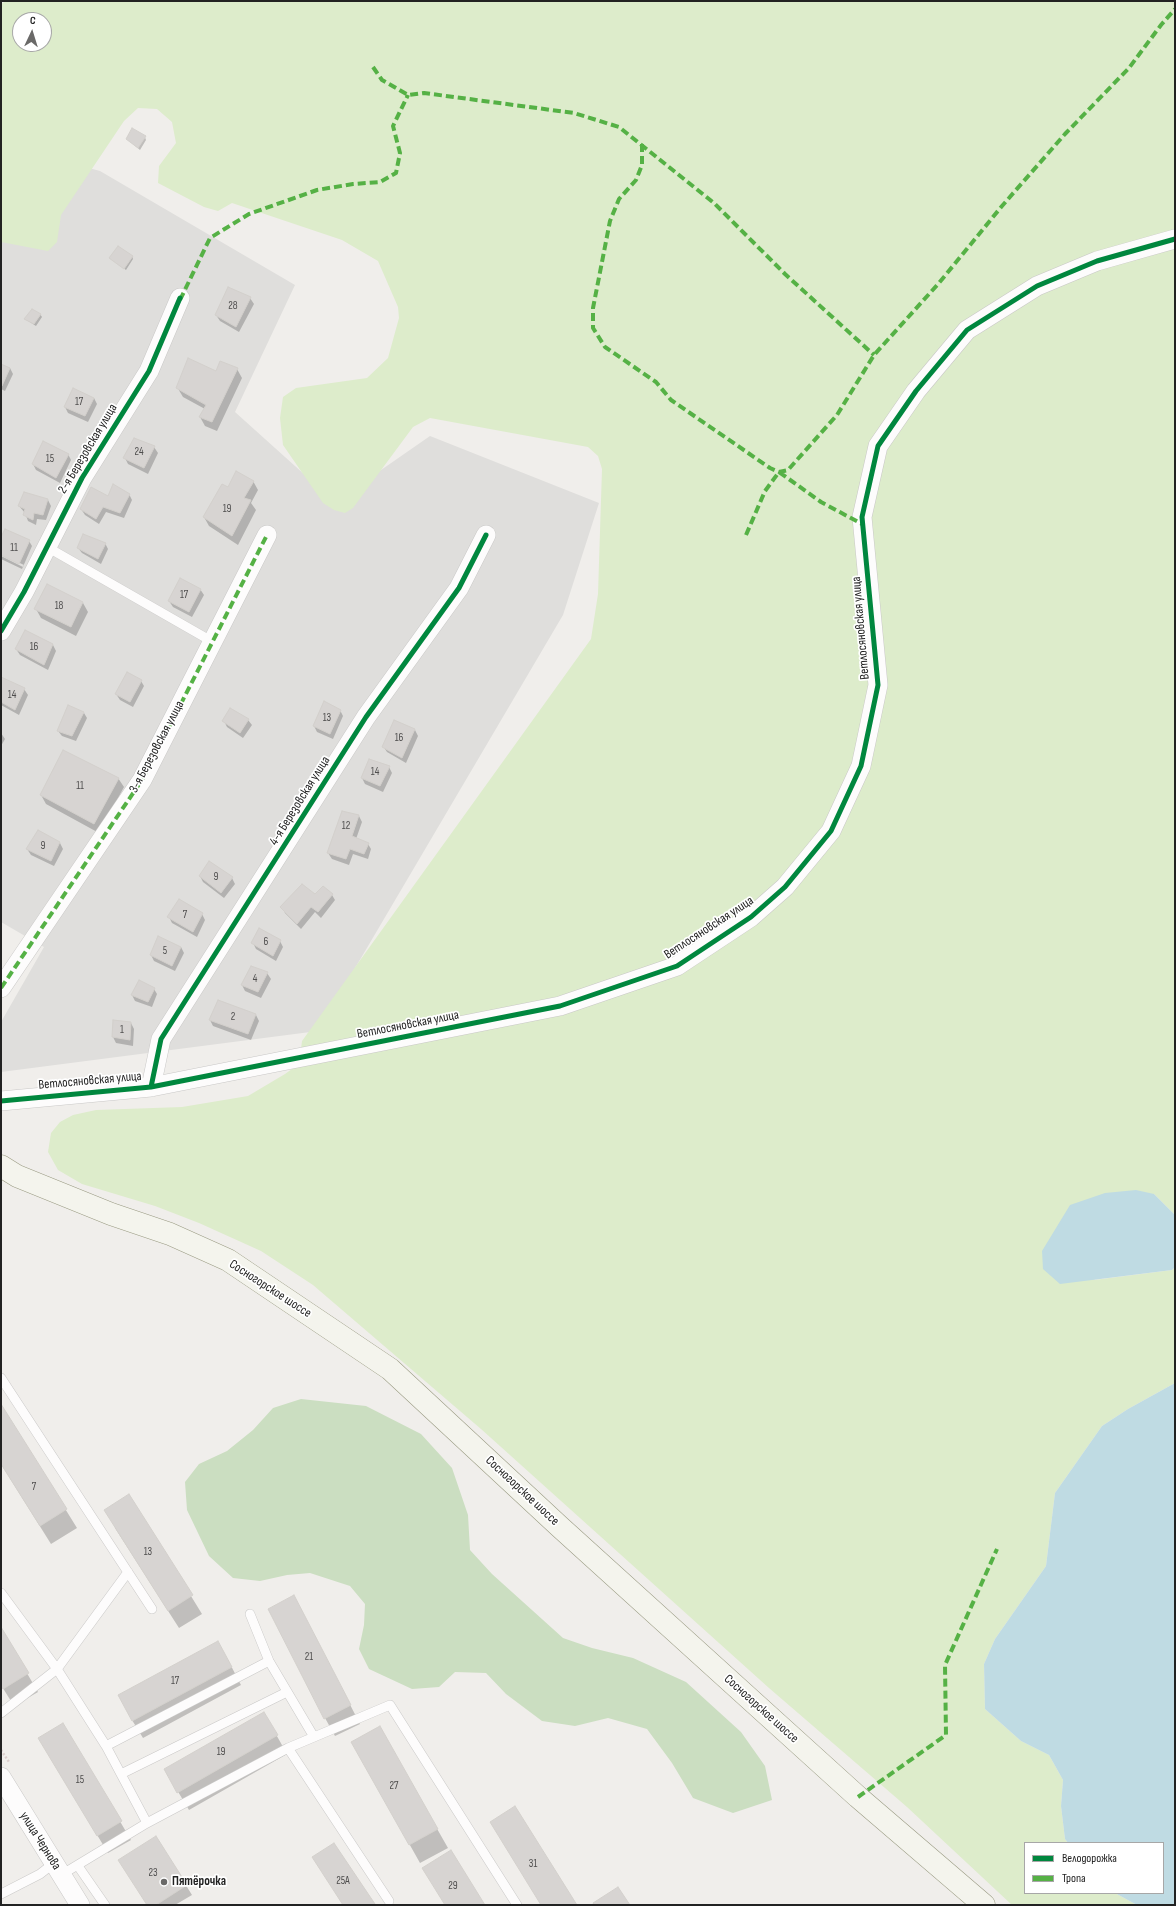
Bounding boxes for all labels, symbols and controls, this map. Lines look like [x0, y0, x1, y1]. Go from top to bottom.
north arrow [12, 12, 52, 52]
text: С [30, 14, 36, 27]
house number: 28 [228, 299, 238, 313]
house number: 17 [75, 395, 83, 409]
street label: 2-я Березовская улица [55, 401, 121, 497]
house number: 24 [134, 445, 144, 459]
house number: 15 [46, 452, 54, 466]
house number: 19 [223, 502, 231, 516]
house number: 11 [10, 541, 18, 555]
street label: Ветлосяновская улица [849, 576, 873, 680]
house number: 17 [180, 588, 188, 602]
house number: 18 [55, 599, 63, 613]
house number: 16 [30, 640, 38, 654]
house number: 14 [8, 688, 16, 702]
street label: 3-я Березовская улица [126, 698, 188, 796]
house number: 13 [323, 711, 331, 725]
house number: 16 [395, 731, 403, 745]
street label: 4-я Березовская улица [266, 754, 334, 848]
house number: 14 [371, 765, 379, 779]
house number: 11 [76, 779, 84, 793]
house number: 12 [342, 819, 350, 833]
house number: 9 [41, 839, 45, 853]
house number: 9 [214, 870, 218, 884]
street label: Ветлосяновская улица [661, 893, 757, 963]
house number: 7 [183, 908, 187, 922]
house number: 6 [264, 935, 268, 949]
house number: 5 [163, 944, 167, 958]
house number: 4 [253, 972, 257, 986]
street label: Ветлосяновская улица [356, 1007, 460, 1043]
house number: 2 [231, 1010, 235, 1024]
house number: 1 [120, 1023, 124, 1037]
street label: Ветлосяновская улица [38, 1069, 142, 1093]
street label: Сосногорское шоссе [226, 1257, 314, 1321]
street label: Сосногорское шоссе [482, 1453, 562, 1529]
house number: 7 [32, 1480, 36, 1494]
house number: 13 [144, 1545, 152, 1559]
house number: 21 [305, 1650, 313, 1664]
street label: Сосногорское шоссе [721, 1671, 801, 1747]
house number: 17 [171, 1674, 179, 1688]
house number: 19 [217, 1745, 225, 1759]
house number: 15 [76, 1773, 84, 1787]
house number: 27 [390, 1779, 398, 1793]
street label: улица Чернова [16, 1809, 64, 1873]
legend [1024, 1842, 1164, 1894]
text: Велодорожка [1062, 1851, 1117, 1866]
house number: 31 [529, 1857, 537, 1871]
house number: 23 [148, 1866, 158, 1880]
text: Тропа [1062, 1871, 1086, 1886]
place label: Пятёрочка [172, 1874, 226, 1890]
house number: 25А [336, 1874, 350, 1888]
marker: Пятёрочка [159, 1877, 169, 1887]
house number: 29 [448, 1879, 458, 1893]

